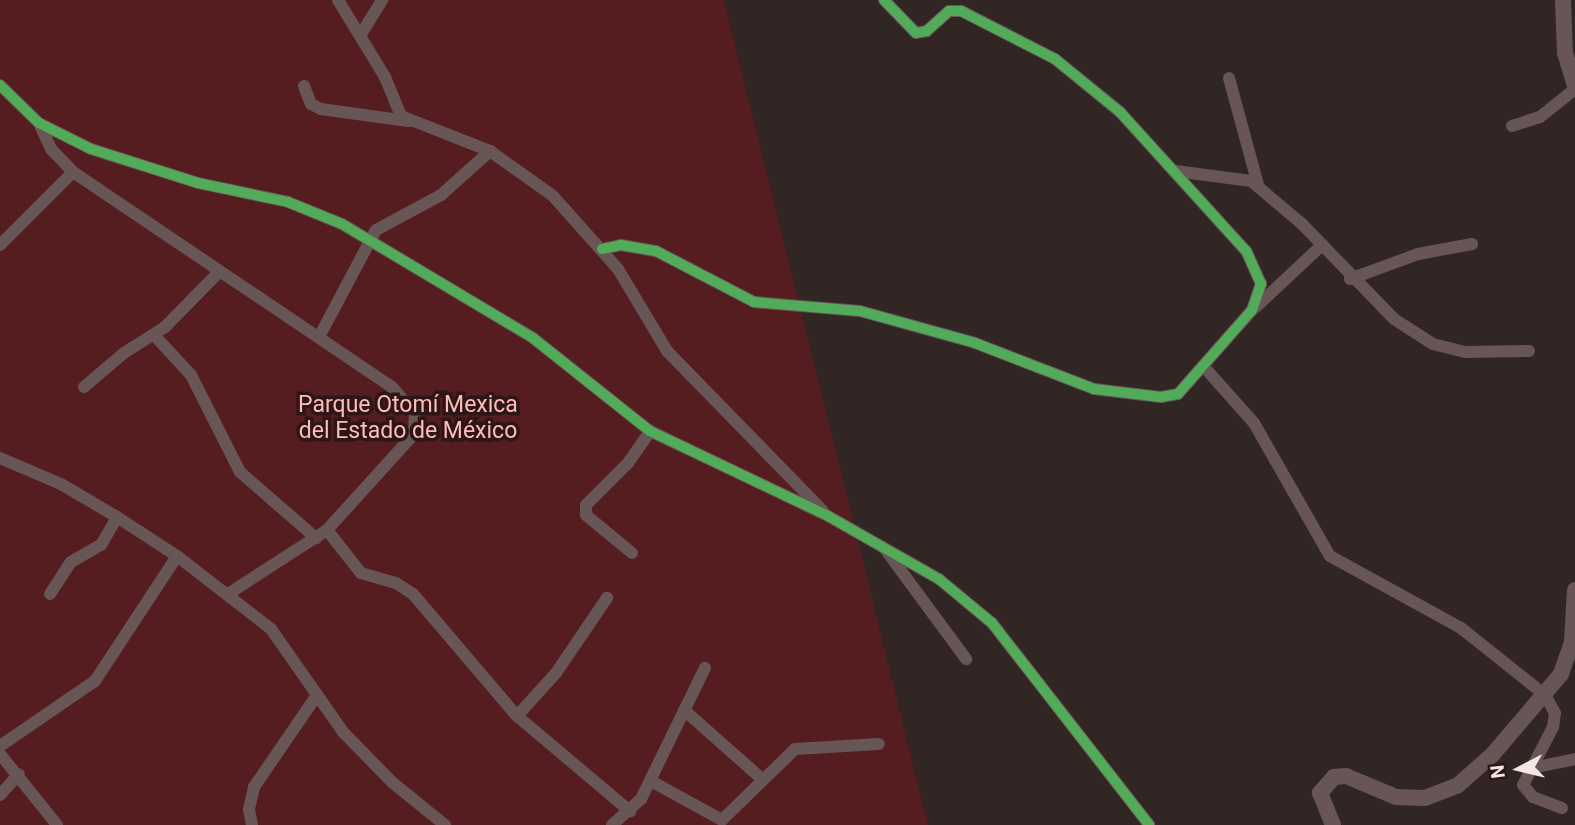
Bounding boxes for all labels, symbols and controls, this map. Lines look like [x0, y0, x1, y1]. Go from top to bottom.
park label: Parque Otomí Mexica del Estado de México [298, 391, 518, 445]
north arrow [1484, 734, 1554, 804]
text: N [1485, 764, 1510, 780]

